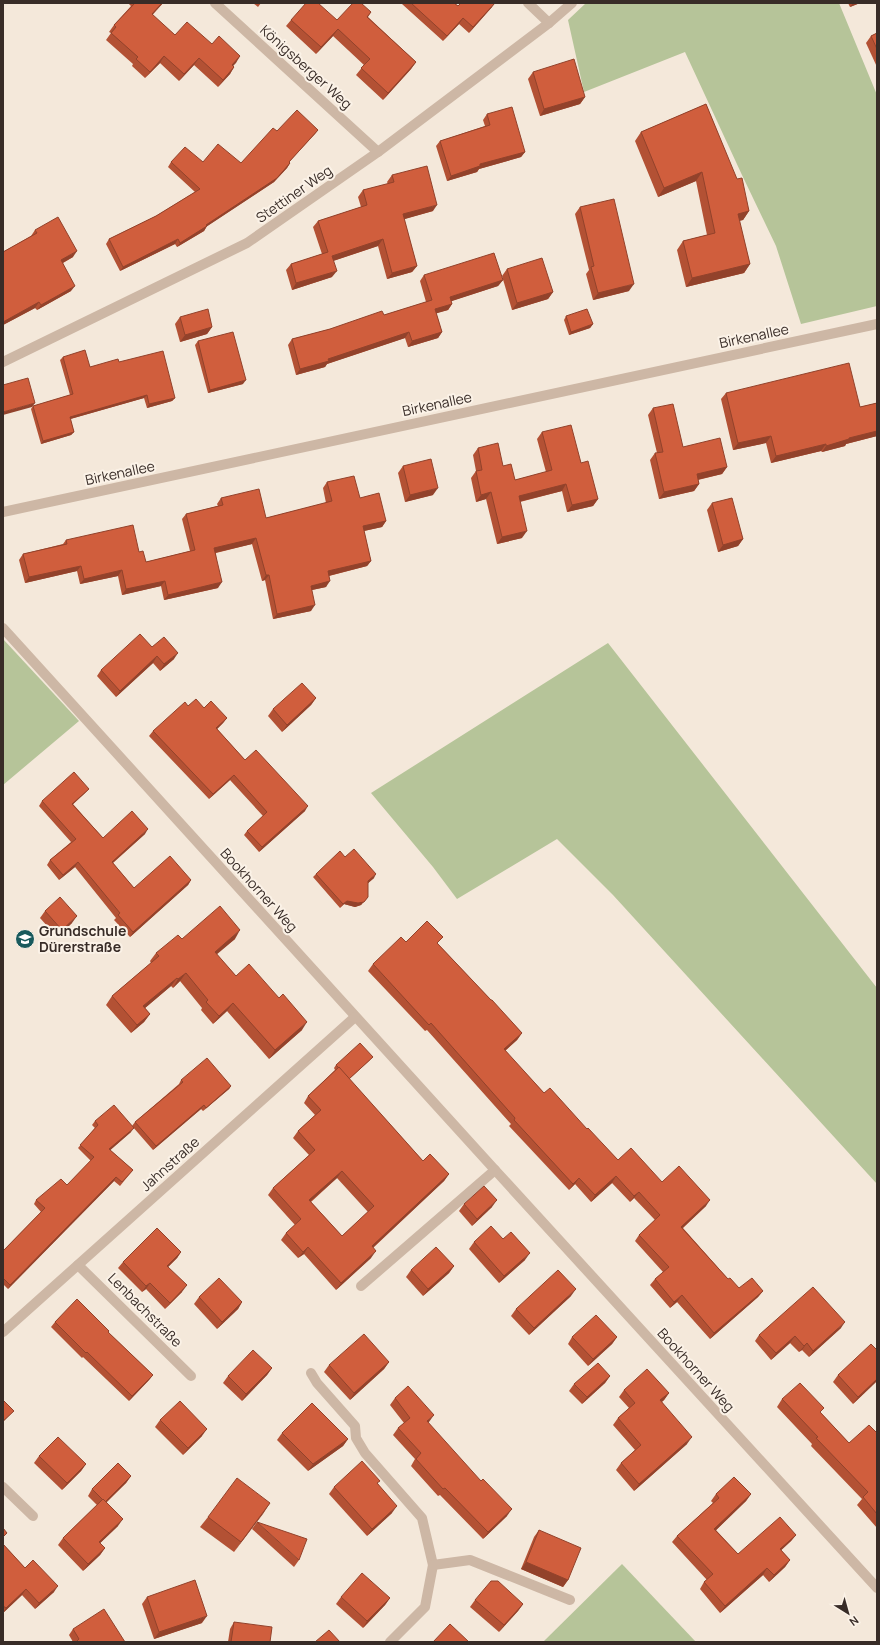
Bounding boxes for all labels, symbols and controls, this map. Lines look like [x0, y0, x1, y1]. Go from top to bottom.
street label: Königsberger Weg [256, 20, 356, 113]
street label: Stettiner Weg [252, 160, 336, 227]
street label: Birkenallee [717, 319, 790, 352]
street label: Birkenallee [400, 387, 473, 420]
street label: Birkenallee [83, 456, 156, 489]
street label: Bookhorner Weg [217, 844, 302, 936]
place label: Grundschule Dürerstraße [39, 921, 126, 956]
school or university icon: Grundschule Dürerstraße [14, 928, 36, 950]
street label: Jahnstraße [136, 1132, 203, 1195]
street label: Lenbachstraße [104, 1268, 187, 1351]
street label: Bookhorner Weg [654, 1324, 739, 1416]
north arrow [828, 1593, 868, 1633]
text: N [847, 1613, 862, 1630]

